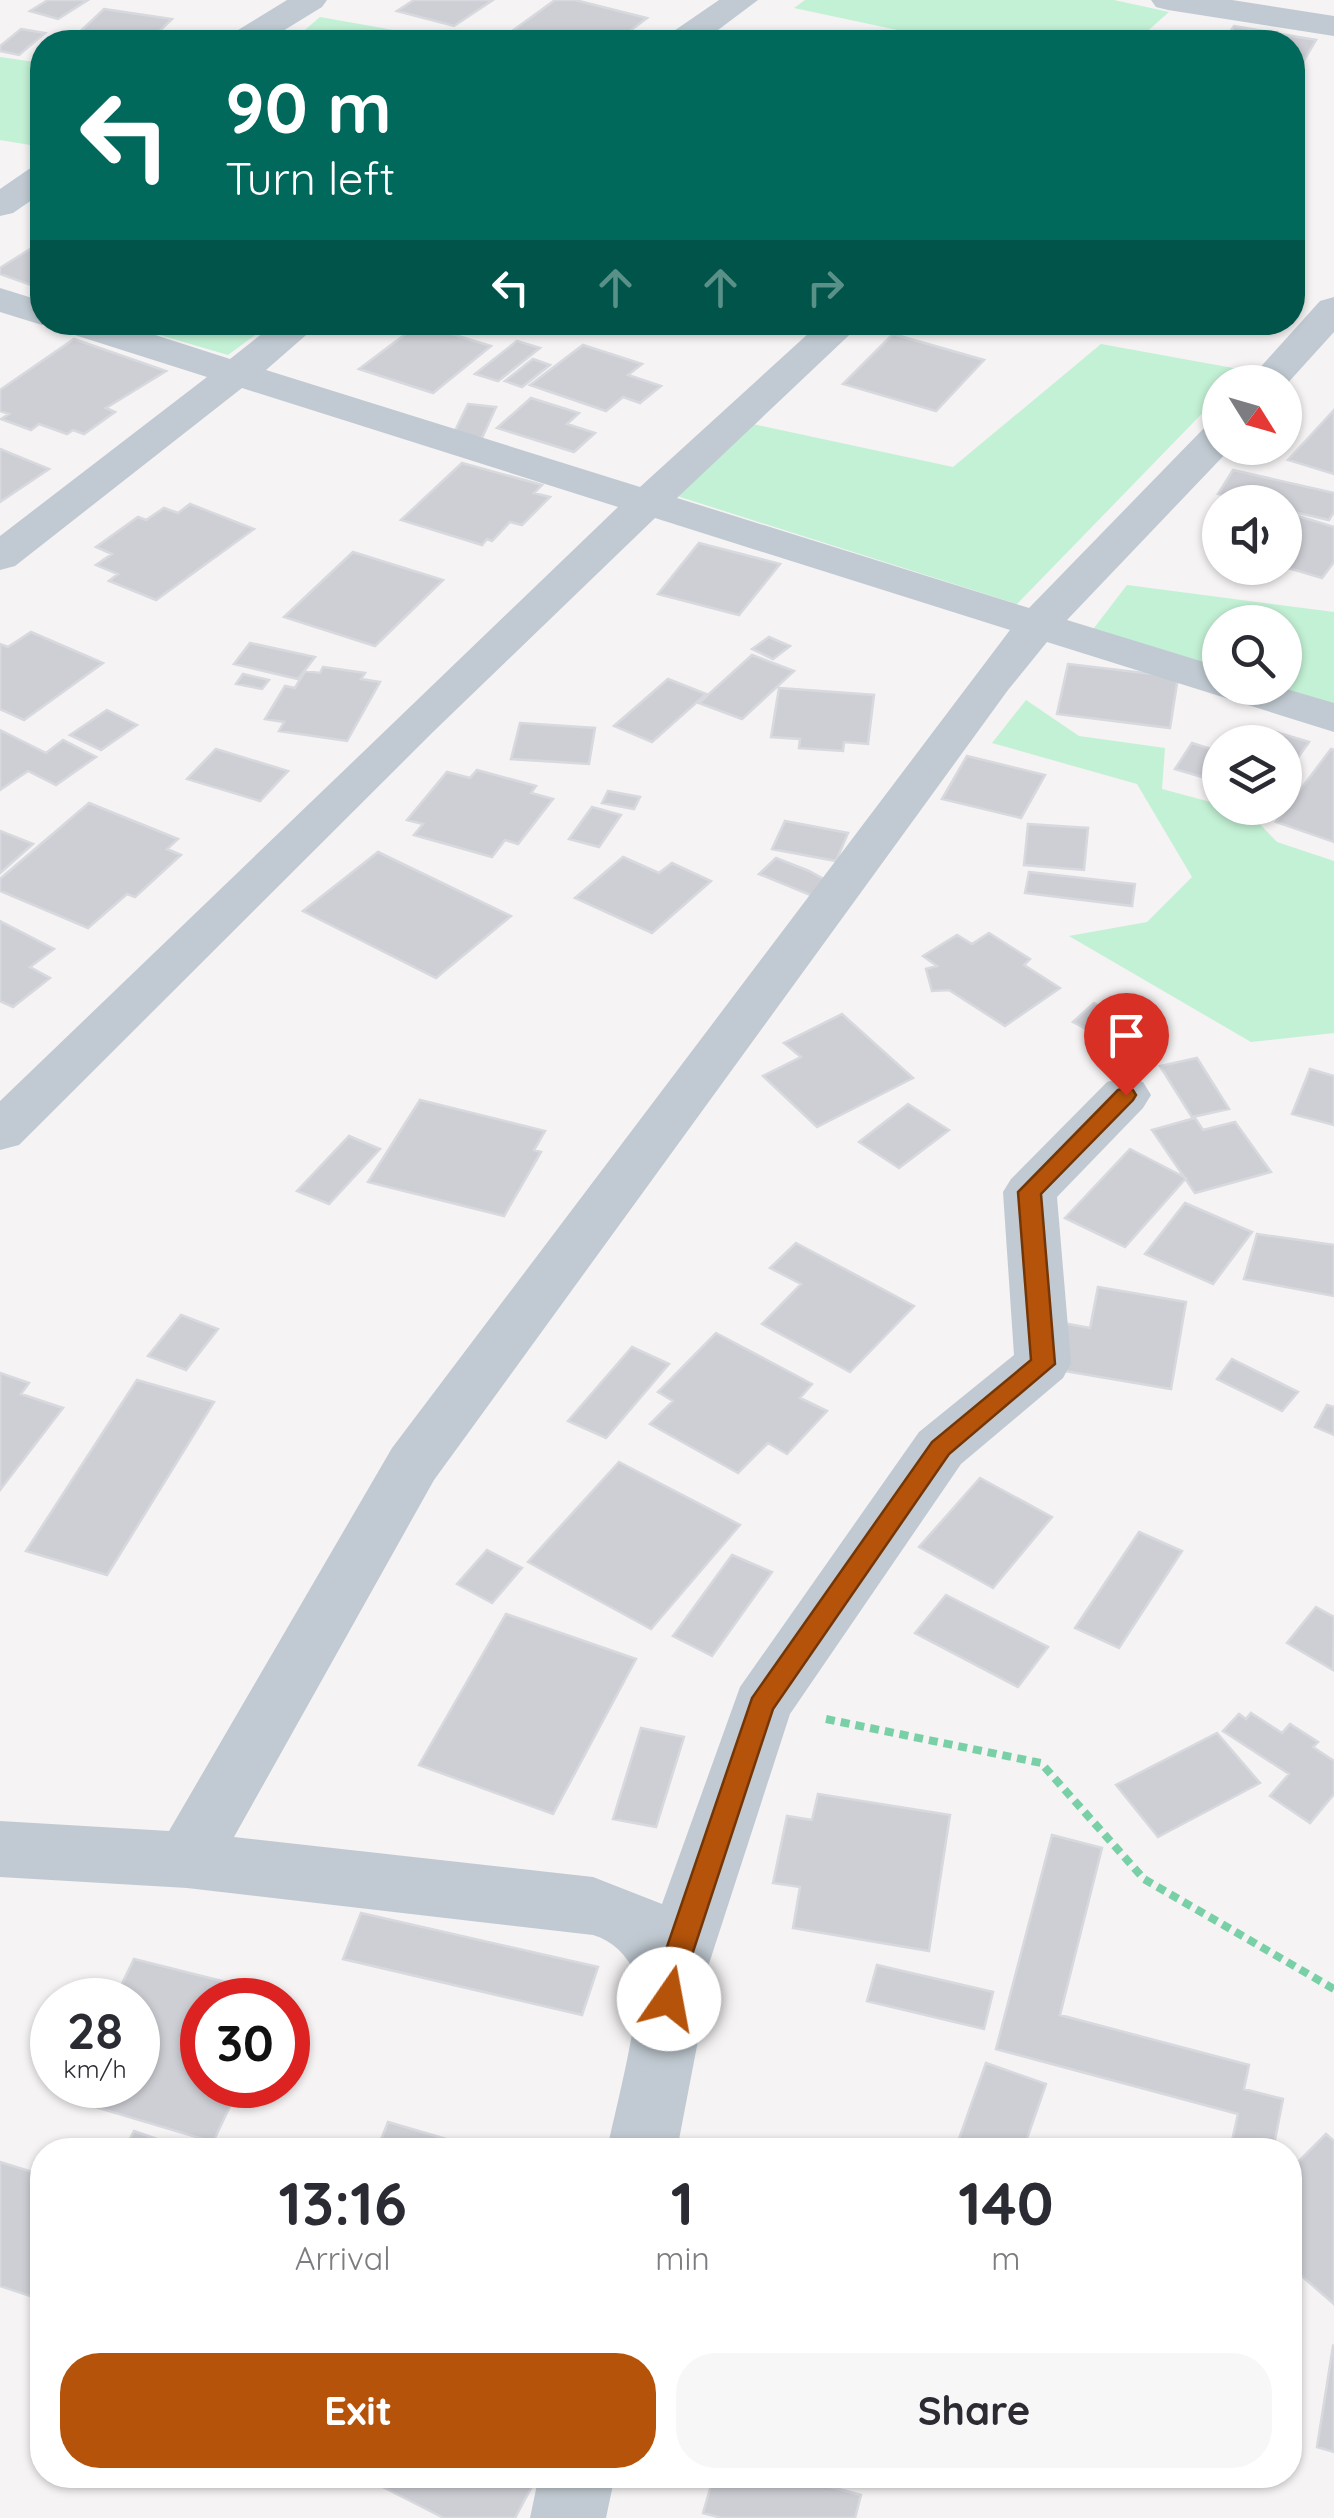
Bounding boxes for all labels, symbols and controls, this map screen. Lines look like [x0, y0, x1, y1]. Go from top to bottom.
text: 90 m [225, 63, 392, 151]
icon: left [60, 70, 190, 200]
text: Turn left [225, 150, 395, 206]
icon: left [483, 260, 538, 315]
icon: ahead [588, 260, 643, 315]
icon: ahead [693, 260, 748, 315]
icon: right [798, 260, 853, 315]
north arrow [1202, 365, 1302, 465]
map controls [1202, 365, 1302, 825]
button: sound [1202, 485, 1302, 585]
button: search [1202, 605, 1302, 705]
button: layers [1202, 725, 1302, 825]
pin [1084, 993, 1169, 1096]
icon: arrive [1099, 1008, 1154, 1063]
position arrow [617, 1947, 721, 2051]
speed limit sign: 30 [180, 1978, 310, 2108]
text: 28 [67, 1999, 123, 2062]
text: km/h [63, 2053, 127, 2084]
text: 13:16 [278, 2165, 407, 2240]
text: 1 [671, 2165, 694, 2240]
text: 140 [958, 2165, 1054, 2240]
text: Arrival [295, 2238, 391, 2278]
text: min [655, 2238, 710, 2278]
text: m [991, 2238, 1020, 2278]
button: Exit [60, 2353, 656, 2468]
button: Share [676, 2353, 1272, 2468]

